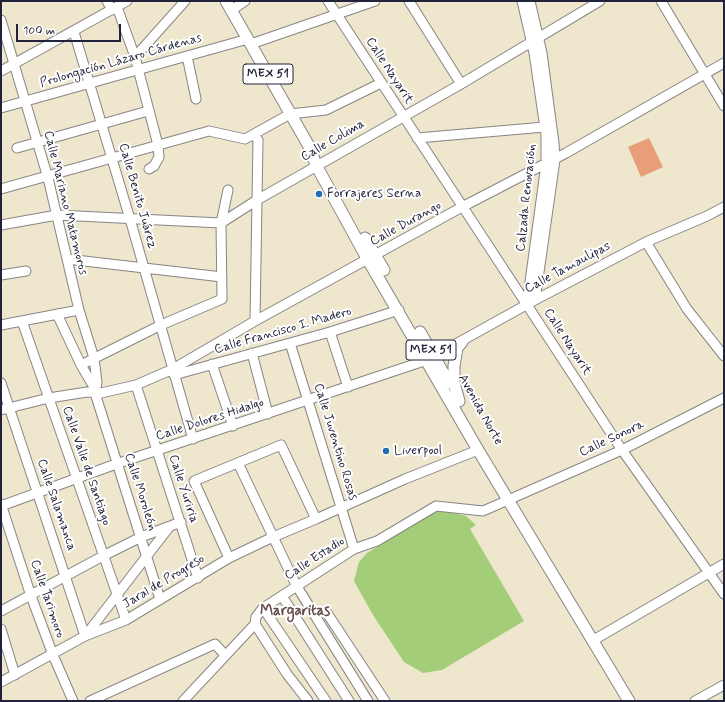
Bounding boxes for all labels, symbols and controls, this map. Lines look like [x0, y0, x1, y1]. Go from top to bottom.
scale bar [18, 16, 123, 42]
text: 100 m [23, 23, 55, 39]
street label: Prolongación Lázaro Cárdenas [38, 30, 204, 92]
street label: Calle Nayarit [362, 35, 416, 107]
road number: MEX 51 [243, 64, 293, 84]
street label: Calle Colima [298, 117, 368, 165]
street label: Calle Mariano Matamoros [39, 129, 91, 277]
street label: Calle Benito Juárez [115, 142, 159, 250]
street label: Calzada Renovación [514, 143, 540, 253]
place label: Forrajeres Serna [327, 186, 421, 202]
marker: Forrajeres Serna [314, 189, 324, 199]
street label: Calle Durango [368, 198, 444, 250]
street label: Calle Tamaulipas [522, 239, 614, 297]
street label: Calle Francisco I. Madero [213, 304, 353, 358]
street label: Calle Nayarit [540, 306, 594, 378]
road number: MEX 51 [406, 340, 456, 360]
street label: Avenida Norte [454, 372, 506, 448]
street label: Calle Juventino Rosas [310, 382, 360, 502]
street label: Calle Dolores Hidalgo [154, 395, 266, 445]
street label: Calle Valle de Santiago [58, 404, 114, 528]
street label: Calle Sonora [577, 417, 647, 461]
place label: Liverpool [394, 443, 442, 459]
marker: Liverpool [381, 446, 391, 456]
street label: Calle Moroleón [120, 451, 160, 533]
street label: Calle Yuriria [165, 453, 201, 525]
street label: Calle Salamanca [33, 457, 79, 553]
street label: Calle Estadio [282, 534, 348, 584]
street label: Jaral de Progreso [120, 551, 208, 613]
street label: Calle Tarimoro [26, 558, 68, 640]
district label: Margaritas [260, 603, 330, 621]

